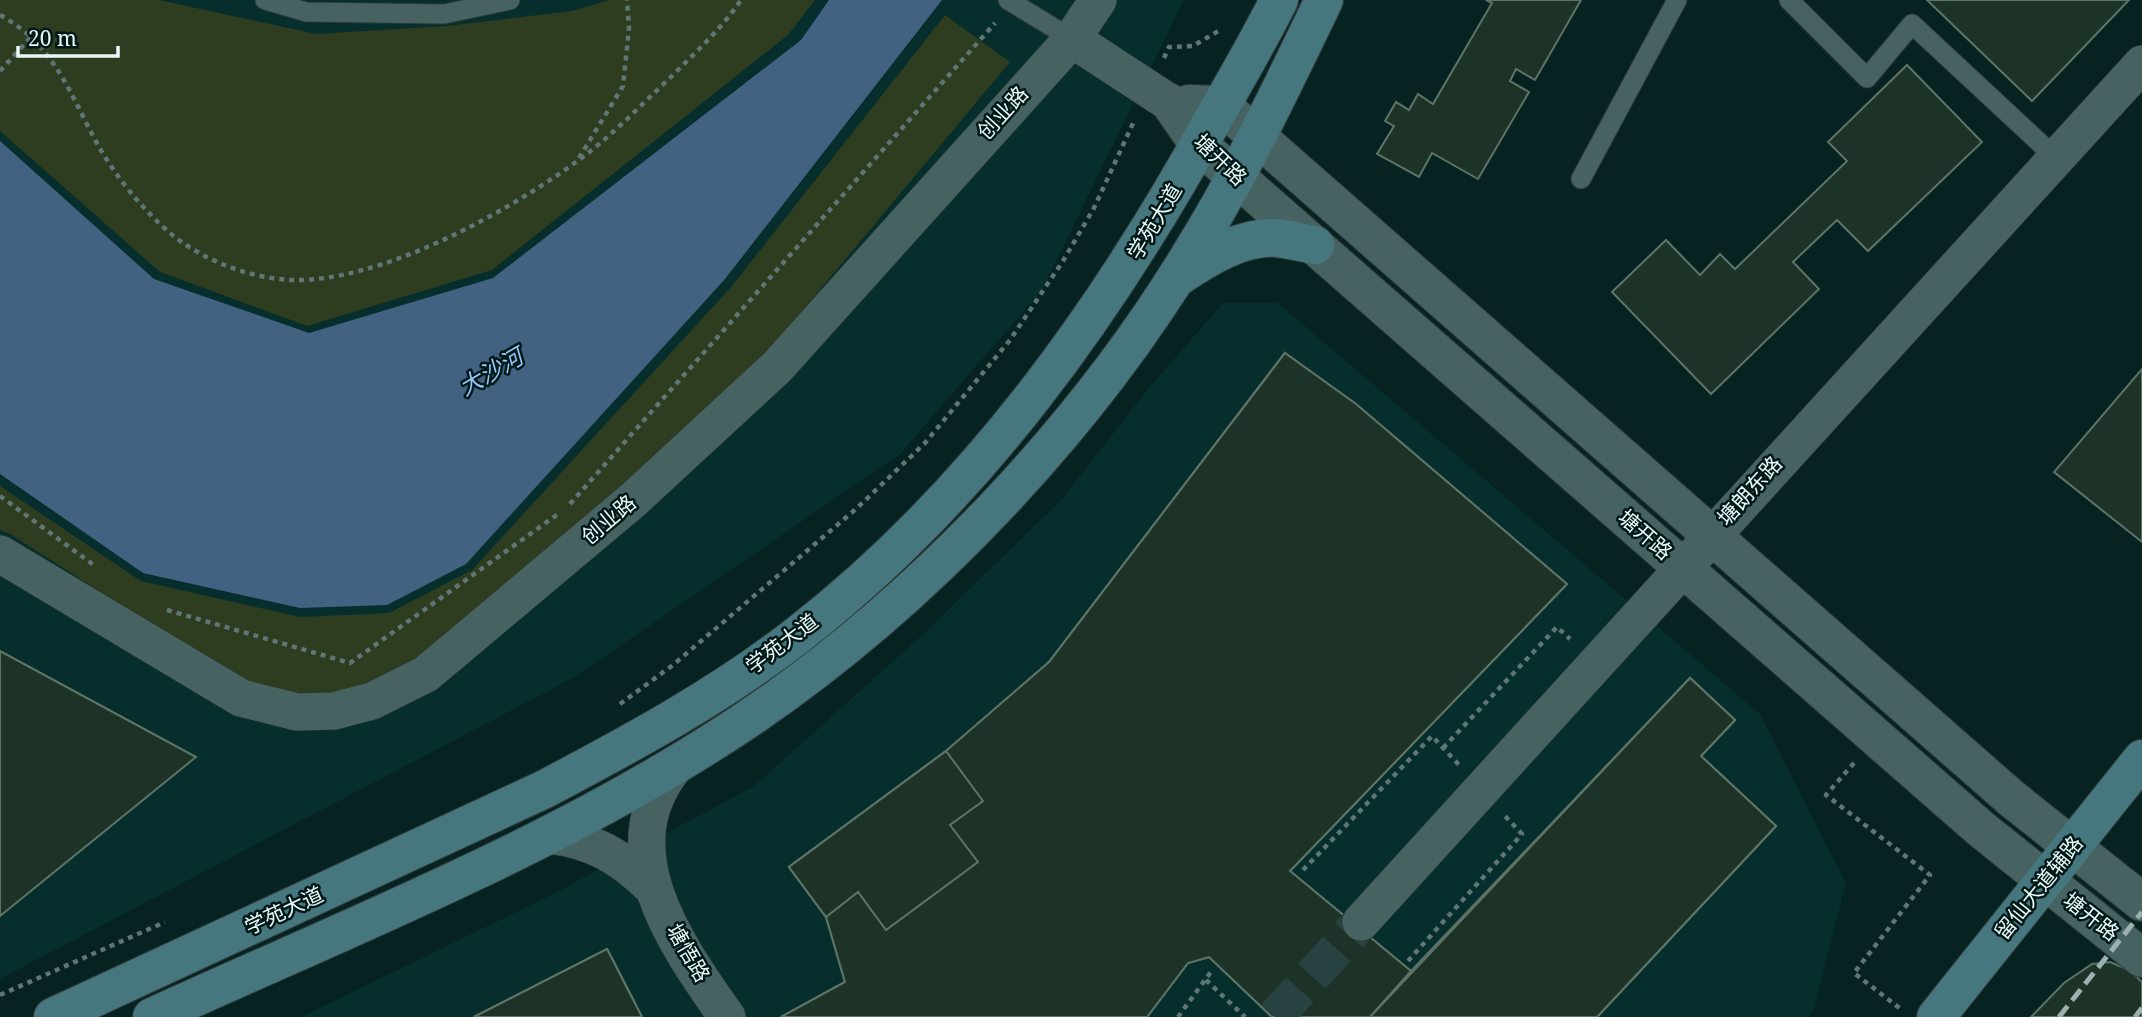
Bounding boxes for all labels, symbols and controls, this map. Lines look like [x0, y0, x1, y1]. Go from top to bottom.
scale bar [18, 14, 117, 58]
text: 20 m [28, 24, 77, 52]
street label: 创业路 [971, 80, 1034, 145]
street label: 塘开路 [1188, 127, 1253, 191]
street label: 学苑大道 [1121, 178, 1188, 265]
water label: 大沙河 [453, 338, 532, 402]
street label: 塘朗东路 [1711, 450, 1788, 531]
street label: 创业路 [575, 488, 641, 550]
street label: 塘开路 [1613, 503, 1679, 565]
street label: 学苑大道 [739, 607, 823, 680]
street label: 留仙大道辅路 [1988, 830, 2089, 945]
street label: 学苑大道 [240, 880, 328, 941]
street label: 塘开路 [2058, 886, 2125, 947]
street label: 塘悟路 [661, 918, 717, 987]

